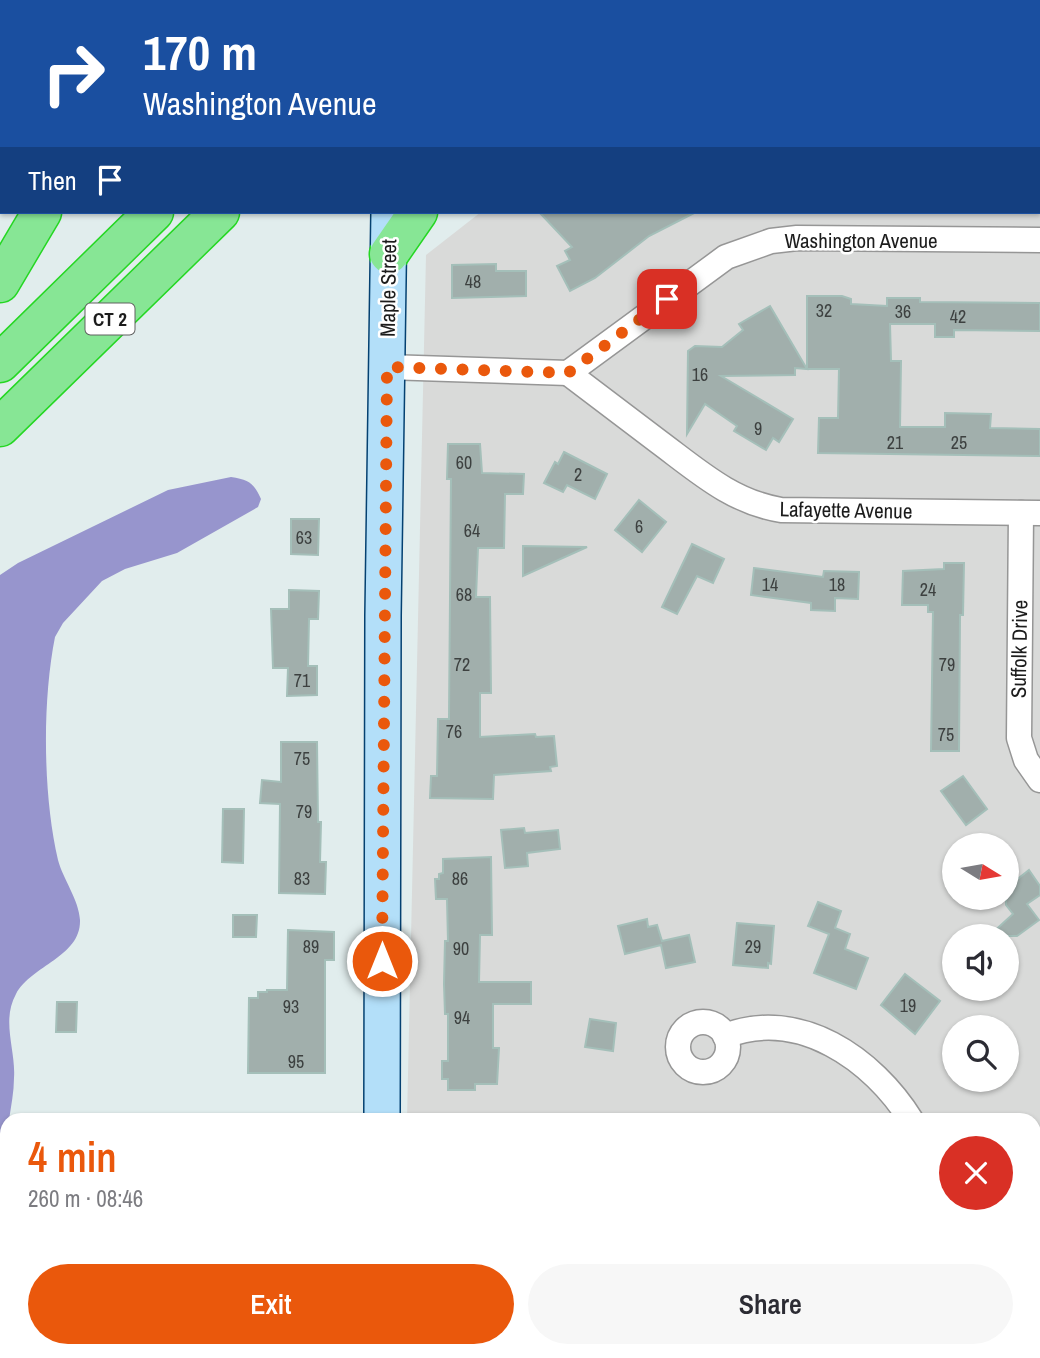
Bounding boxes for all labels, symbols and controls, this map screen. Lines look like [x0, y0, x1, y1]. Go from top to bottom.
text: 170 m [143, 19, 257, 85]
icon: right [28, 28, 119, 119]
text: Washington Avenue [143, 82, 376, 125]
icon: arrive [91, 161, 129, 199]
text: Then [28, 163, 77, 198]
street label: Washington Avenue [784, 226, 938, 255]
street label: Maple Street [373, 239, 403, 337]
house number: 48 [465, 269, 481, 294]
pin [637, 269, 697, 329]
icon: arrive [648, 280, 686, 318]
house number: 32 [816, 298, 832, 323]
house number: 36 [895, 299, 911, 324]
road number: CT 2 [86, 304, 134, 334]
house number: 42 [950, 304, 966, 329]
house number: 16 [692, 362, 708, 387]
house number: 9 [754, 416, 762, 441]
house number: 21 [887, 430, 904, 455]
house number: 25 [951, 430, 967, 455]
house number: 60 [456, 450, 472, 475]
house number: 2 [574, 462, 582, 487]
street label: Lafayette Avenue [779, 494, 913, 526]
house number: 6 [635, 514, 643, 539]
house number: 64 [464, 518, 480, 543]
house number: 63 [296, 525, 312, 550]
house number: 14 [762, 572, 778, 597]
house number: 18 [829, 572, 845, 597]
house number: 24 [920, 577, 936, 602]
house number: 68 [456, 582, 472, 607]
street label: Suffolk Drive [1004, 600, 1034, 698]
house number: 72 [454, 652, 470, 677]
house number: 79 [939, 652, 955, 677]
house number: 71 [294, 668, 311, 693]
house number: 76 [446, 719, 462, 744]
house number: 75 [938, 722, 954, 747]
house number: 75 [294, 746, 310, 771]
house number: 79 [296, 799, 312, 824]
north arrow [942, 833, 1018, 910]
map controls [942, 833, 1019, 1092]
house number: 83 [294, 866, 310, 891]
house number: 86 [452, 866, 468, 891]
position arrow [345, 924, 419, 998]
button: sound [942, 924, 1019, 1001]
house number: 89 [303, 934, 319, 959]
house number: 29 [745, 934, 761, 959]
house number: 90 [453, 936, 469, 961]
house number: 19 [900, 993, 916, 1018]
house number: 93 [283, 994, 299, 1019]
house number: 94 [454, 1005, 470, 1030]
button: search [942, 1015, 1019, 1092]
house number: 95 [288, 1049, 304, 1074]
text: 4 min [28, 1129, 117, 1185]
button: close [939, 1136, 1013, 1210]
text: 260 m · 08:46 [28, 1183, 143, 1214]
button: Exit [28, 1264, 514, 1344]
button: Share [528, 1264, 1013, 1344]

